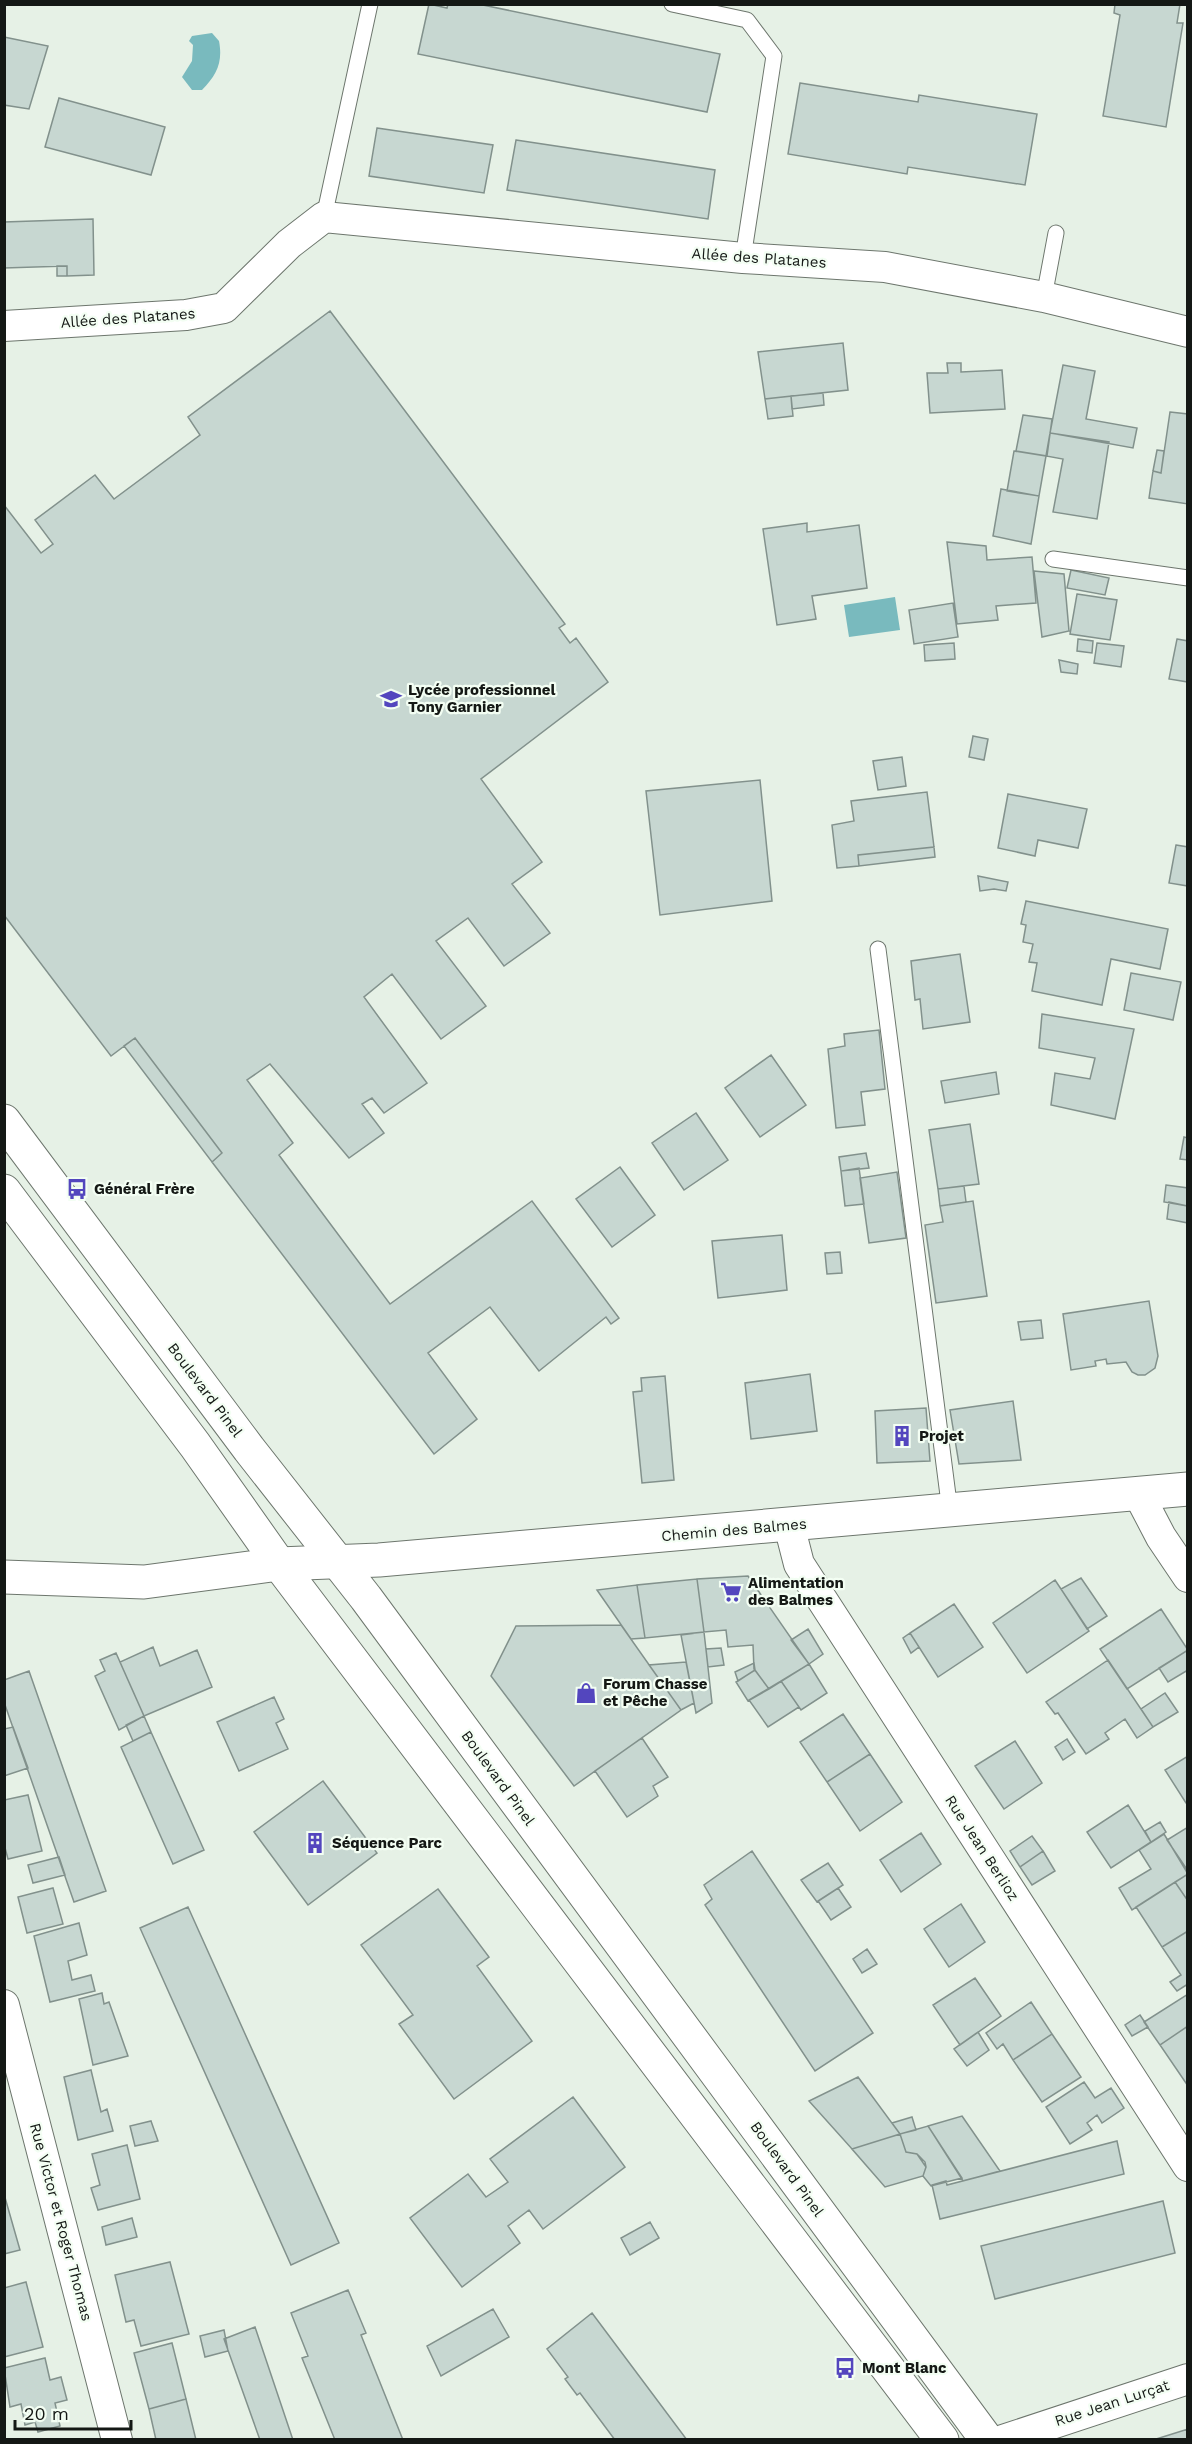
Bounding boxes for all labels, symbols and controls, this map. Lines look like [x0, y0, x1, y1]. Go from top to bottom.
street label: Allée des Platanes [691, 244, 827, 272]
street label: Allée des Platanes [60, 304, 196, 332]
place label: Lycée professionnel Tony Garnier [408, 681, 555, 716]
school or university icon: Lycée professionnel Tony Garnier [379, 687, 403, 711]
bus stop icon: Général Frère [65, 1177, 89, 1201]
place label: Général Frère [94, 1180, 195, 1198]
street label: Boulevard Pinel [164, 1339, 247, 1441]
building icon: Projet [890, 1424, 914, 1448]
place label: Projet [919, 1427, 964, 1445]
street label: Chemin des Balmes [661, 1515, 807, 1545]
place label: Alimentation des Balmes [748, 1574, 844, 1609]
supermarket icon: Alimentation des Balmes [719, 1580, 743, 1604]
place label: Forum Chasse et Pêche [603, 1675, 708, 1710]
shop icon: Forum Chasse et Pêche [574, 1681, 598, 1705]
street label: Boulevard Pinel [457, 1727, 539, 1829]
street label: Rue Jean Berlioz [941, 1792, 1023, 1904]
building icon: Séquence Parc [303, 1831, 327, 1855]
place label: Séquence Parc [332, 1834, 443, 1852]
street label: Boulevard Pinel [746, 2118, 828, 2220]
street label: Rue Victor et Roger Thomas [26, 2121, 96, 2323]
bus stop icon: Mont Blanc [833, 2356, 857, 2380]
place label: Mont Blanc [862, 2359, 947, 2377]
street label: Rue Jean Lurçat [1053, 2376, 1172, 2430]
scale bar [15, 2393, 130, 2431]
text: 20 m [24, 2403, 69, 2424]

